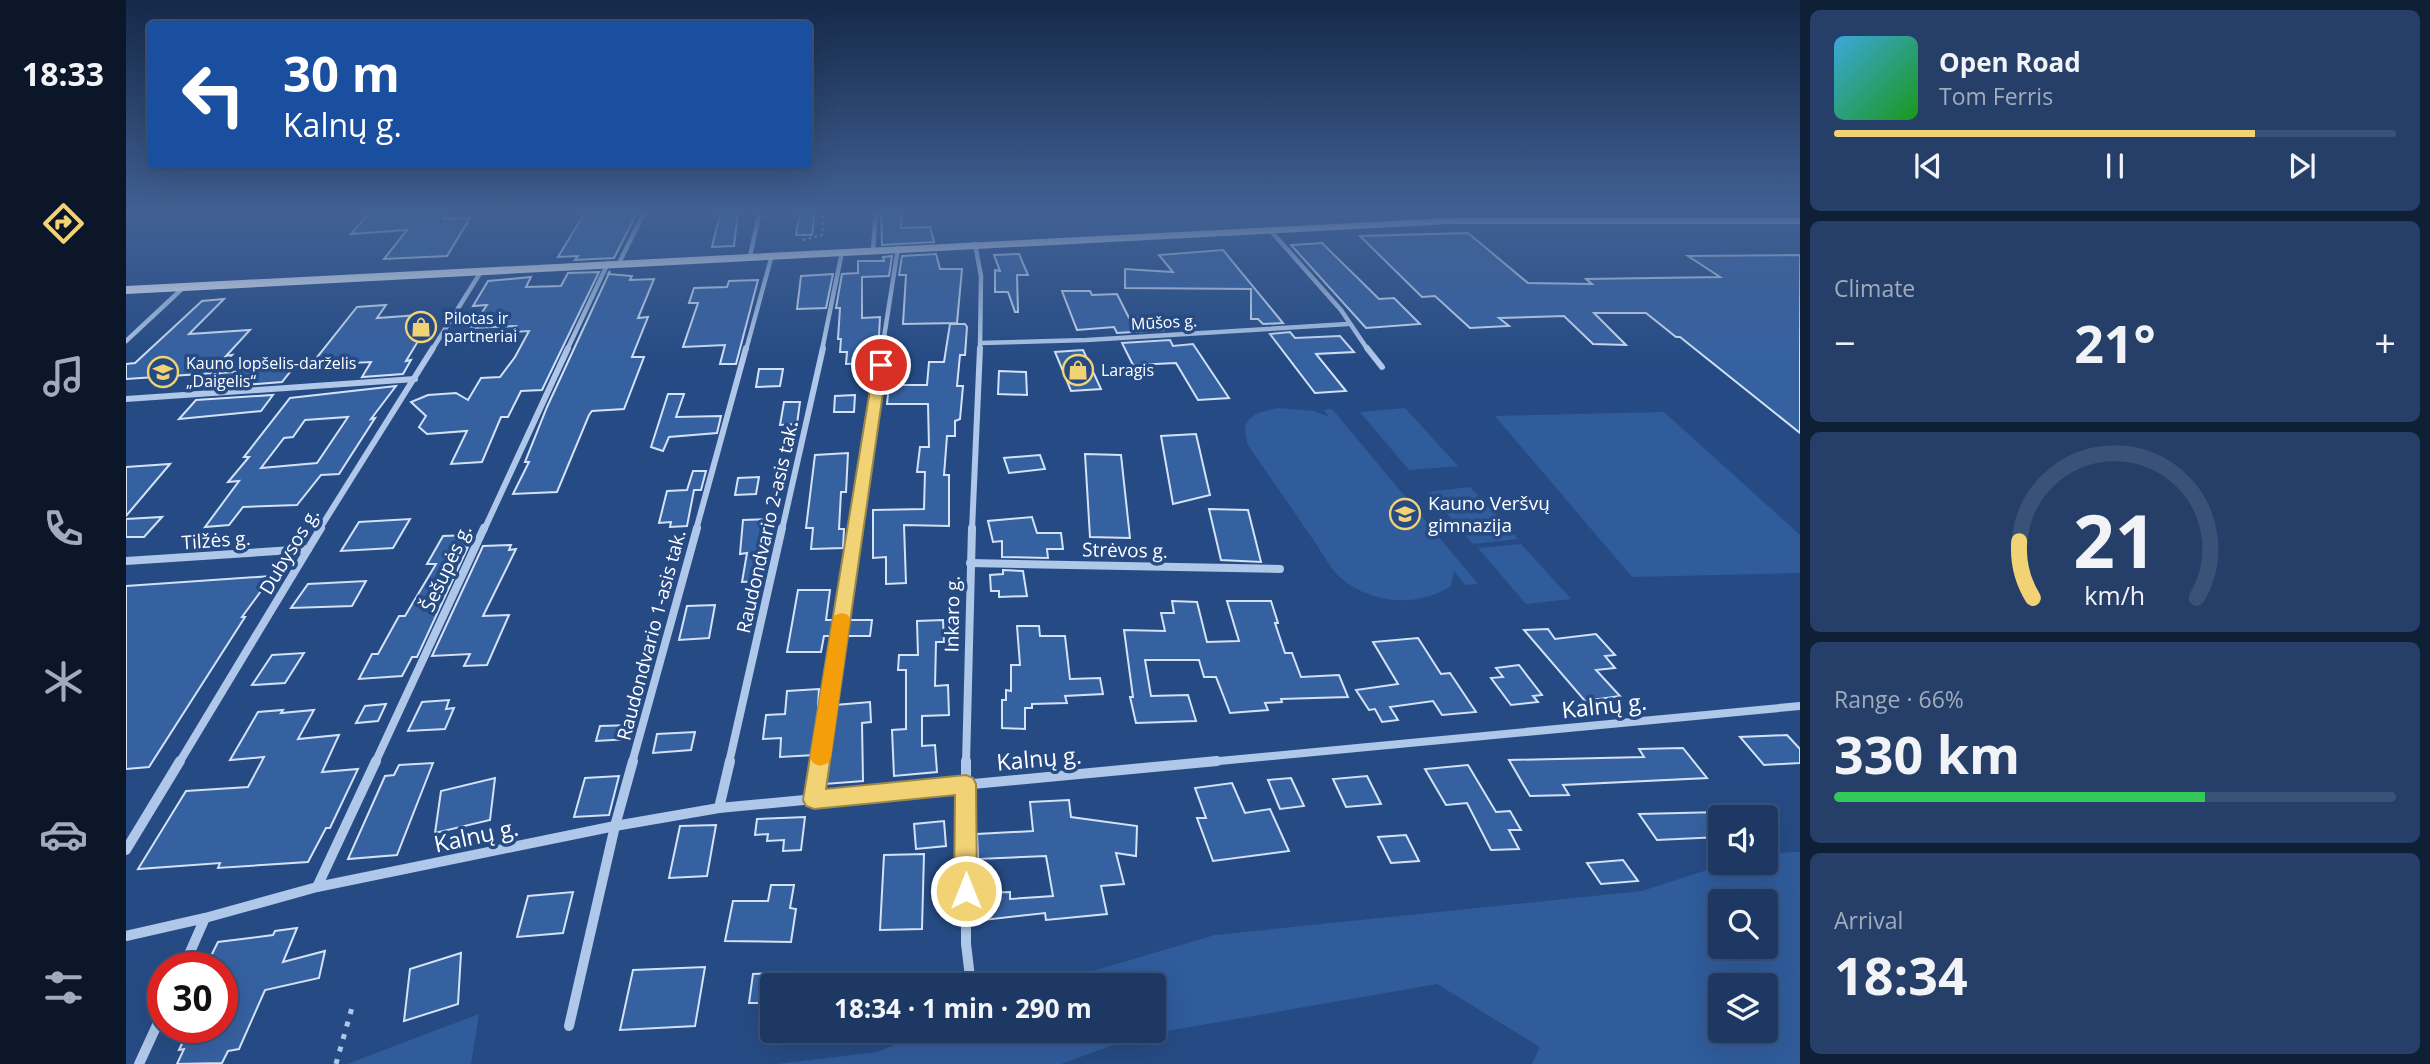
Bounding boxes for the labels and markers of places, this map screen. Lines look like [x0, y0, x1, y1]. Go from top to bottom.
place label: Pilotas ir partneriai [444, 307, 517, 347]
shop icon: Pilotas ir partneriai [404, 310, 438, 344]
pin [851, 335, 911, 395]
place label: Kauno lopšelis-darželis „Daigelis“ [186, 352, 356, 392]
shop icon: Laragis [1061, 353, 1095, 387]
school or university icon: Kauno lopšelis-darželis „Daigelis“ [146, 355, 180, 389]
place label: Laragis [1101, 359, 1154, 381]
place label: Kauno Veršvų gimnazija [1428, 490, 1550, 538]
school or university icon: Kauno Veršvų gimnazija [1388, 497, 1422, 531]

